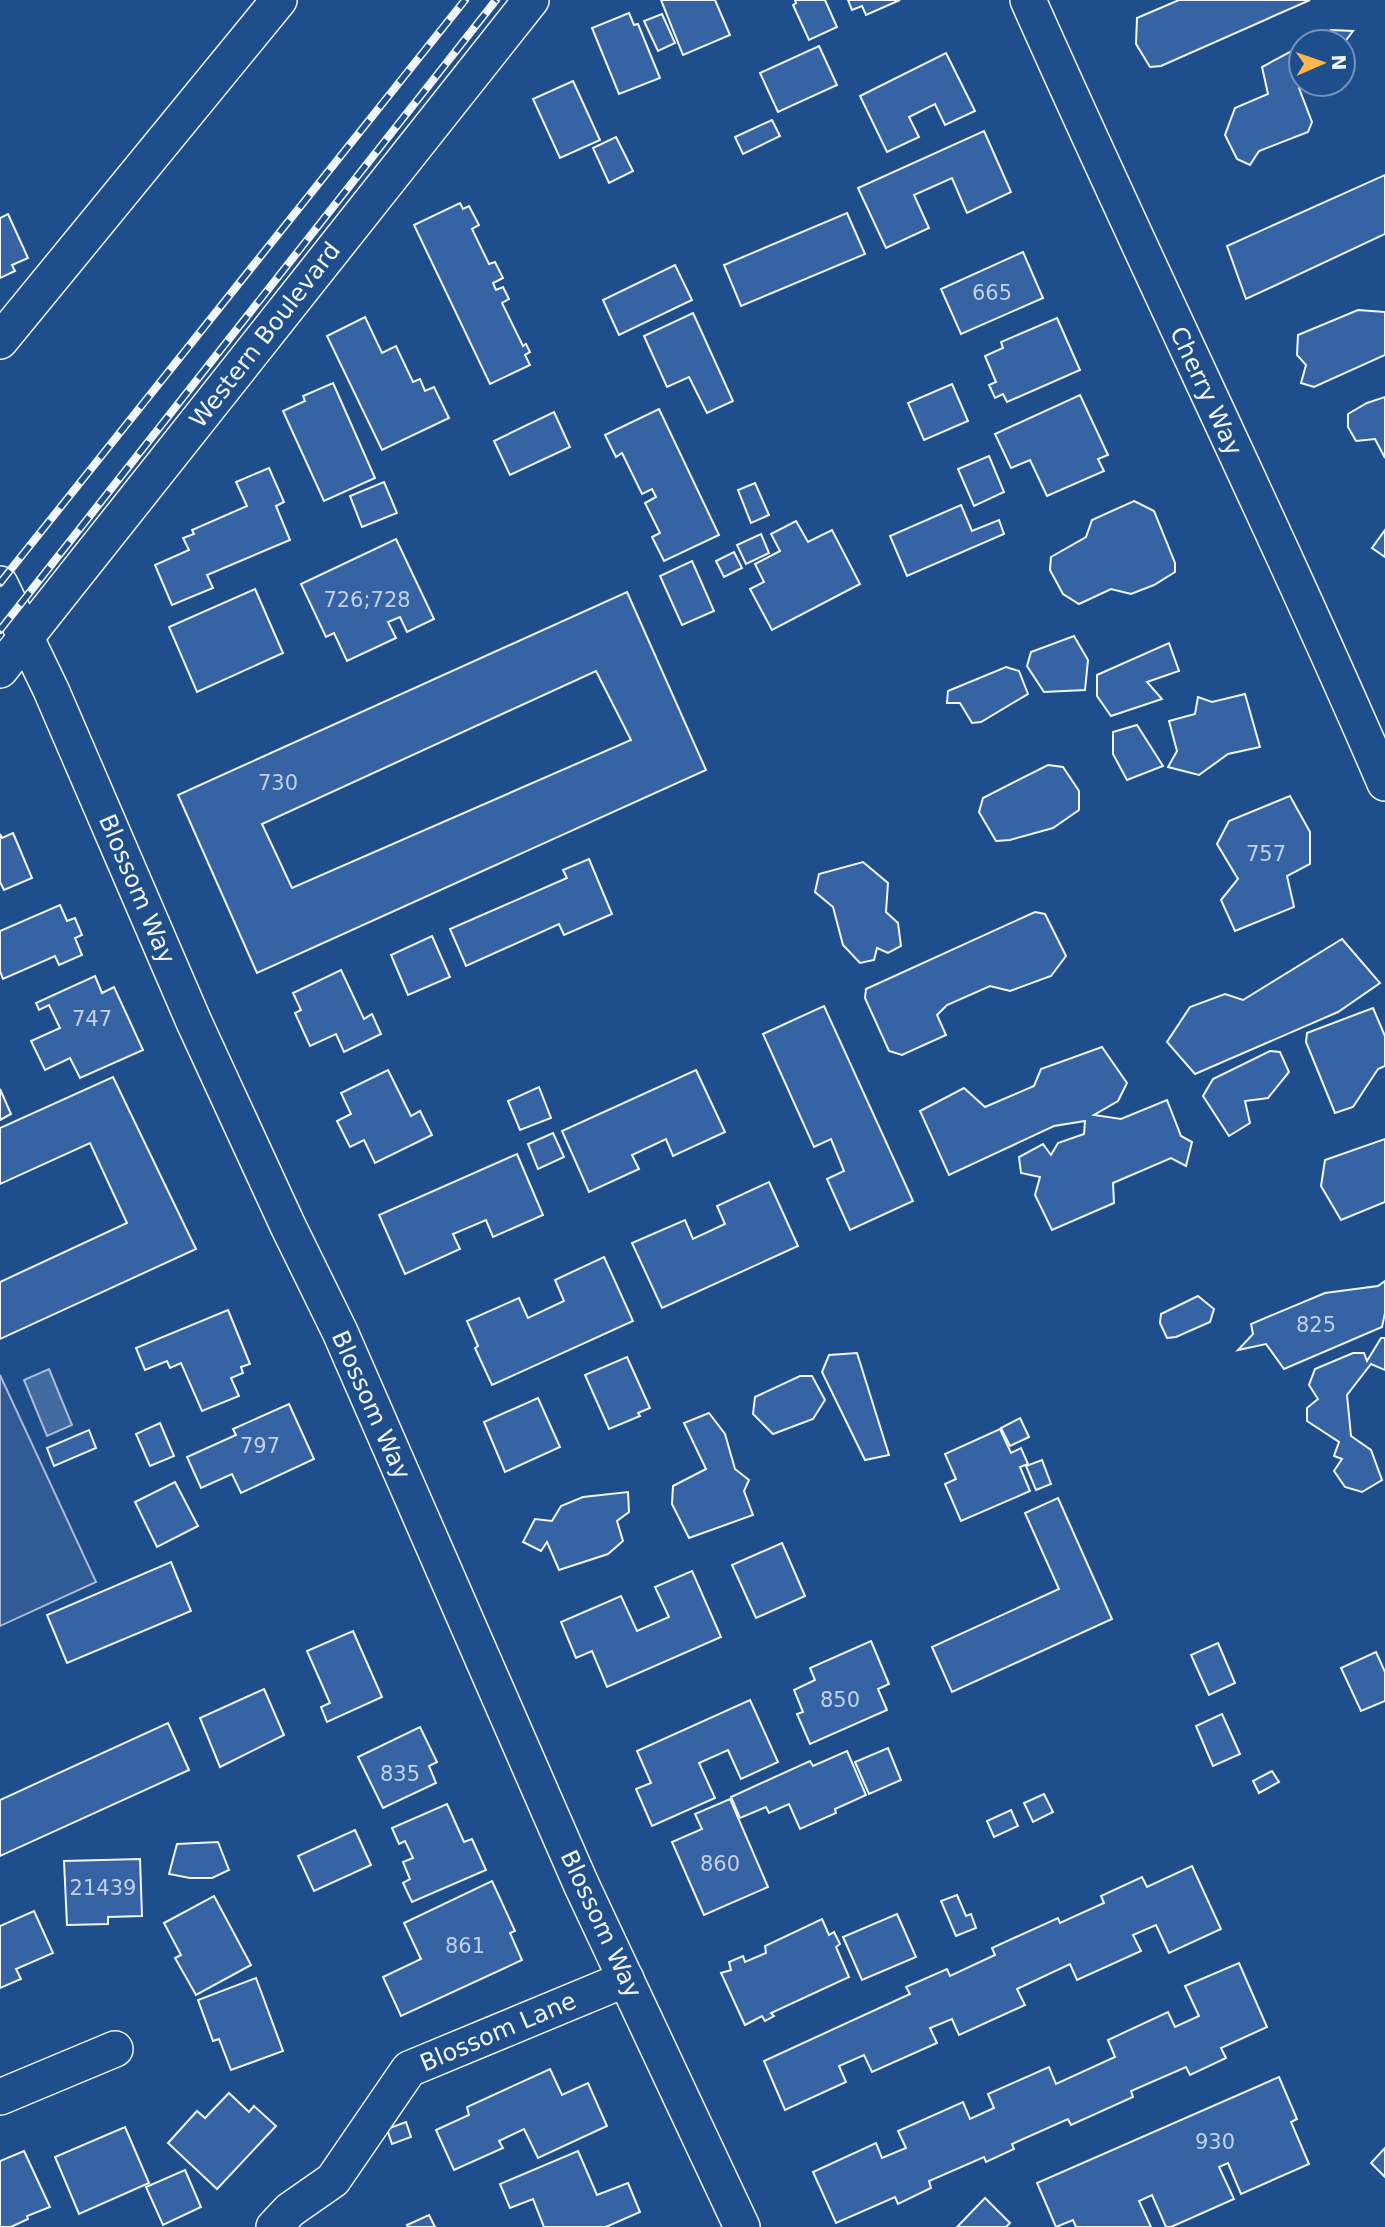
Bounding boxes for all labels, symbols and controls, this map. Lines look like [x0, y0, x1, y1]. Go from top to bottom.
north arrow [1287, 28, 1357, 98]
text: N [1328, 54, 1350, 71]
street label: Western Boulevard [184, 237, 346, 433]
house number: 665 [972, 281, 1012, 305]
street label: Cherry Way [1164, 322, 1248, 460]
house number: 726;728 [323, 588, 411, 612]
house number: 730 [258, 771, 298, 795]
street label: Blossom Way [93, 810, 181, 968]
house number: 757 [1246, 842, 1286, 866]
house number: 747 [72, 1007, 112, 1031]
house number: 825 [1296, 1313, 1336, 1337]
street label: Blossom Way [326, 1326, 416, 1484]
house number: 797 [240, 1434, 280, 1458]
house number: 850 [820, 1688, 860, 1712]
house number: 835 [380, 1762, 420, 1786]
street label: Blossom Way [555, 1846, 647, 2002]
house number: 860 [700, 1852, 740, 1876]
house number: 21439 [70, 1876, 136, 1900]
house number: 861 [445, 1934, 485, 1958]
street label: Blossom Lane [416, 1987, 580, 2077]
house number: 930 [1195, 2130, 1235, 2154]

